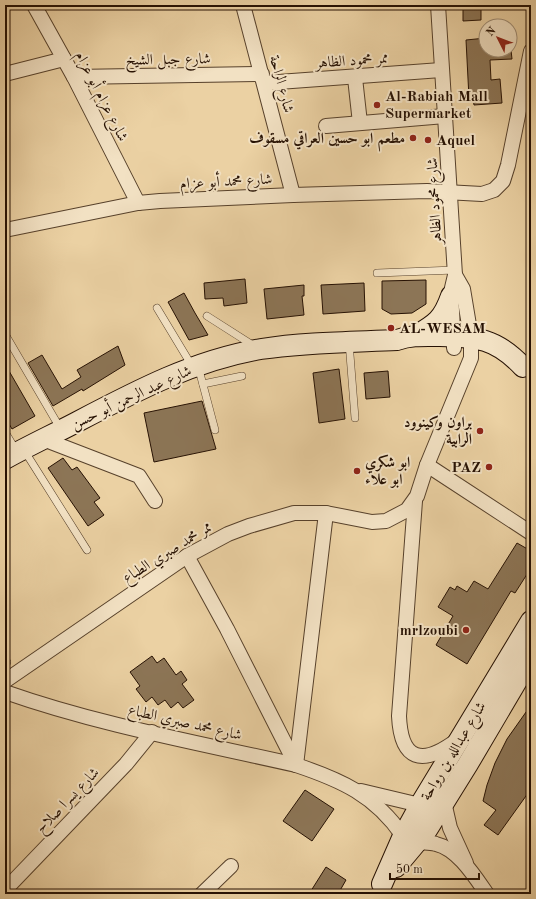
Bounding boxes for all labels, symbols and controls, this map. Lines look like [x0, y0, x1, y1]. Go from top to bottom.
north arrow [478, 18, 518, 58]
text: N [485, 25, 499, 39]
street label: شارع عزام أبو عزام [68, 47, 134, 146]
street label: ممر محمود الظاهر [313, 51, 389, 73]
street label: شارع جبل الشيخ [125, 52, 211, 74]
street label: شارع الراحة [262, 54, 296, 116]
place label: Al-Rabiah Mall Supermarket [385, 90, 488, 122]
marker: Al-Rabiah Mall Supermarket [372, 100, 382, 110]
place label: مطعم ابو حسين العراقي مسقوف [249, 130, 405, 152]
marker: مطعم ابو حسين العراقي مسقوف [408, 133, 418, 143]
place label: Aquel [436, 134, 476, 149]
marker: Aquel [423, 135, 433, 145]
street label: شارع محمود الظاهر [426, 157, 449, 247]
street label: شارع محمد أبو عزام [179, 168, 273, 196]
place label: AL-WESAM [399, 322, 486, 337]
marker: AL-WESAM [386, 323, 396, 333]
street label: شارع عبد الرحمن أبو حسن [67, 359, 196, 436]
place label: براون وكينوود الرابية [404, 415, 472, 448]
marker: براون وكينوود الرابية [475, 426, 485, 436]
place label: ابو شكري ابو علاء [365, 454, 410, 488]
place label: PAZ [451, 461, 481, 476]
marker: PAZ [484, 462, 494, 472]
marker: ابو شكري ابو علاء [352, 466, 362, 476]
street label: ممر محمد صبري الطباع [121, 520, 217, 590]
place label: mrlzoubi [400, 624, 458, 639]
marker: mrlzoubi [461, 625, 471, 635]
street label: شارع عبدالله بن رواحة [419, 700, 493, 806]
street label: شارع محمد صبري الطباع [125, 703, 243, 748]
street label: شارع يسرا صلاح [33, 765, 106, 839]
scale bar [390, 855, 479, 881]
text: 50 m [396, 863, 423, 876]

